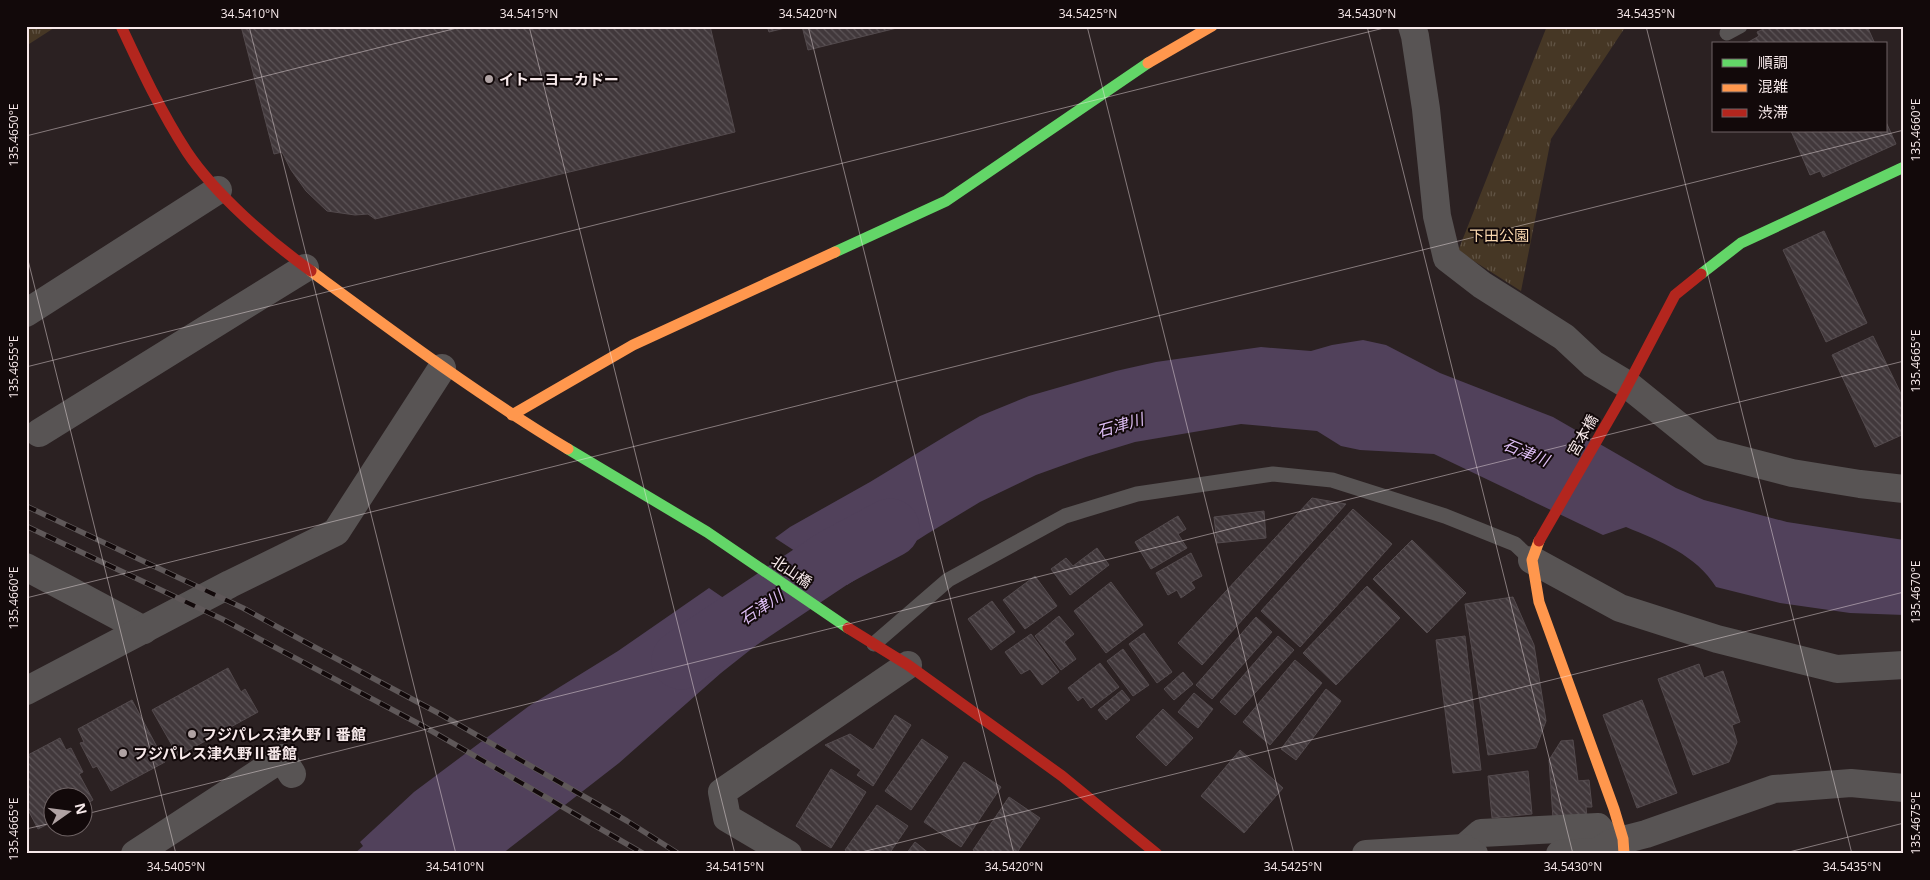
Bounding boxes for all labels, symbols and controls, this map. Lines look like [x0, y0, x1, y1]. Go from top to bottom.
text: 34.5410°N [221, 5, 279, 22]
text: 34.5415°N [500, 5, 558, 22]
text: 34.5420°N [779, 5, 837, 22]
text: 34.5425°N [1059, 5, 1117, 22]
text: 34.5430°N [1338, 5, 1396, 22]
text: 34.5435°N [1617, 5, 1675, 22]
legend [1712, 42, 1888, 132]
text: 順調 [1758, 52, 1788, 72]
place label: イトーヨーカドー [499, 69, 619, 89]
marker: イトーヨーカドー [483, 73, 495, 85]
text: 混雑 [1758, 76, 1788, 96]
text: 135.4660°E [1907, 99, 1924, 162]
text: 渋滞 [1758, 102, 1788, 122]
text: 135.4650°E [5, 104, 22, 167]
park label: 下田公園 [1469, 225, 1529, 245]
text: 135.4665°E [1907, 330, 1924, 393]
text: 135.4655°E [5, 336, 22, 399]
water label: 石津川 [1094, 407, 1148, 442]
street label: 宮本橋 [1562, 411, 1602, 459]
water label: 石津川 [1500, 433, 1554, 472]
street label: 北山橋 [768, 550, 816, 592]
text: 135.4670°E [1907, 561, 1924, 624]
text: 135.4660°E [5, 567, 22, 630]
water label: 石津川 [735, 583, 789, 630]
place label: フジパレス津久野Ⅰ番館 [202, 724, 366, 744]
marker: フジパレス津久野Ⅰ番館 [186, 728, 198, 740]
place label: フジパレス津久野Ⅱ番館 [133, 743, 297, 763]
marker: フジパレス津久野Ⅱ番館 [117, 747, 129, 759]
north arrow [42, 788, 92, 838]
text: 135.4675°E [1907, 792, 1924, 855]
text: 135.4665°E [5, 798, 22, 861]
text: N [71, 801, 92, 817]
text: 34.5405°N [147, 858, 205, 875]
text: 34.5410°N [426, 858, 484, 875]
text: 34.5415°N [706, 858, 764, 875]
text: 34.5420°N [985, 858, 1043, 875]
text: 34.5425°N [1264, 858, 1322, 875]
text: 34.5430°N [1544, 858, 1602, 875]
text: 34.5435°N [1823, 858, 1881, 875]

